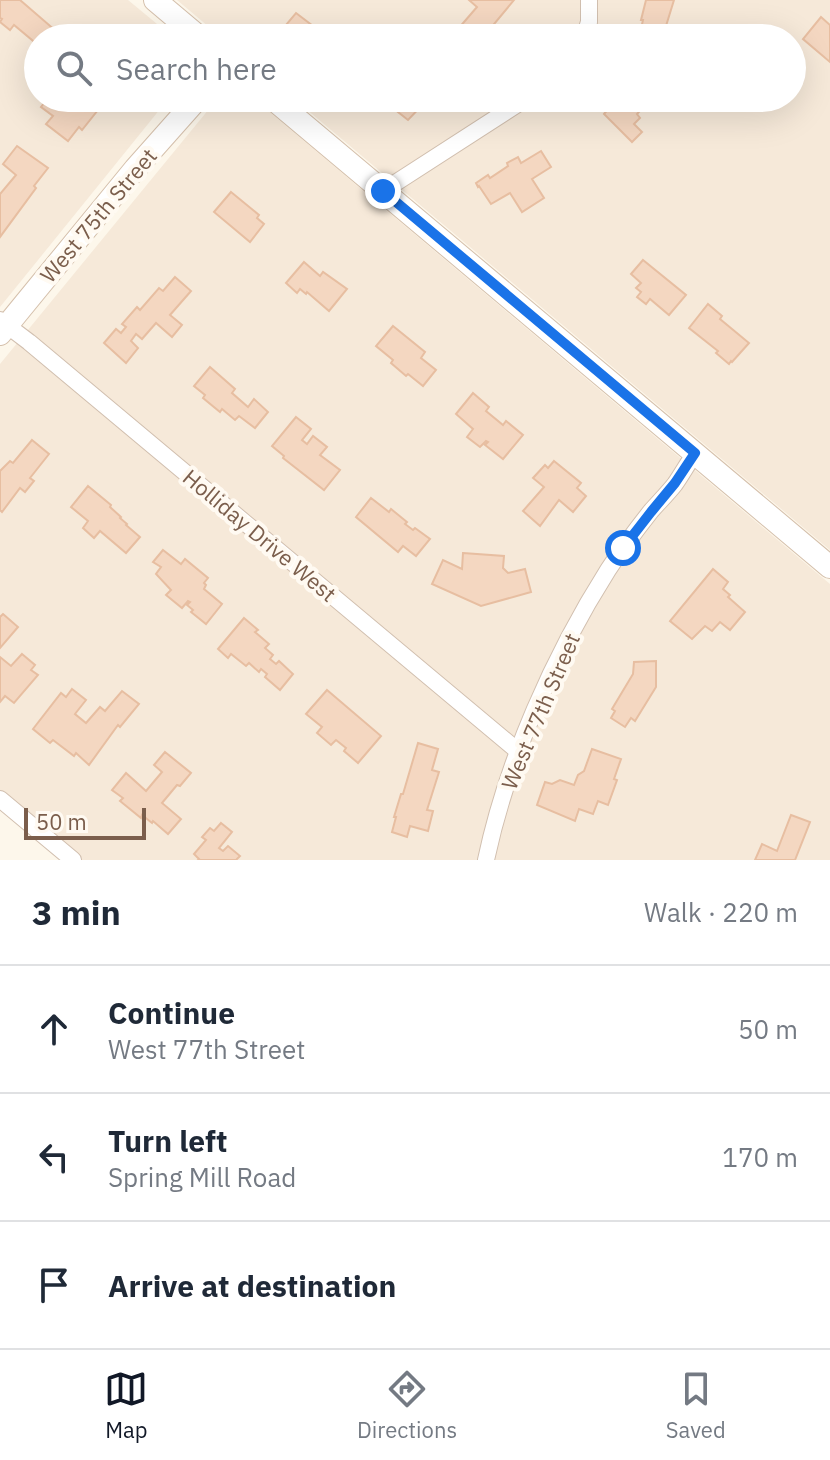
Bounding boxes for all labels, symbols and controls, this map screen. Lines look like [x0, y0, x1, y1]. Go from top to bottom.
search box [24, 24, 806, 112]
icon: search [52, 46, 96, 90]
text: Search here [116, 49, 277, 88]
street label: West 75th Street [33, 142, 163, 288]
route end [365, 173, 401, 209]
street label: Holliday Drive West [177, 462, 343, 608]
route start [605, 530, 641, 566]
street label: West 77th Street [494, 628, 586, 794]
scale bar [24, 804, 146, 840]
text: 50 m [36, 807, 87, 836]
text: 3 min [32, 890, 121, 934]
text: Walk · 220 m [644, 895, 798, 929]
text: Continue [108, 993, 235, 1032]
icon: ahead [32, 1007, 76, 1051]
text: 50 m [738, 1012, 798, 1046]
text: West 77th Street [108, 1032, 305, 1066]
text: Turn left [108, 1121, 227, 1160]
icon: left [32, 1135, 76, 1179]
text: 170 m [722, 1140, 798, 1174]
text: Spring Mill Road [108, 1160, 296, 1194]
icon: arrive [32, 1263, 76, 1307]
text: Arrive at destination [108, 1266, 396, 1305]
tab: Map [104, 1367, 148, 1444]
tab: Directions [357, 1367, 457, 1444]
tab: Saved [666, 1367, 726, 1444]

